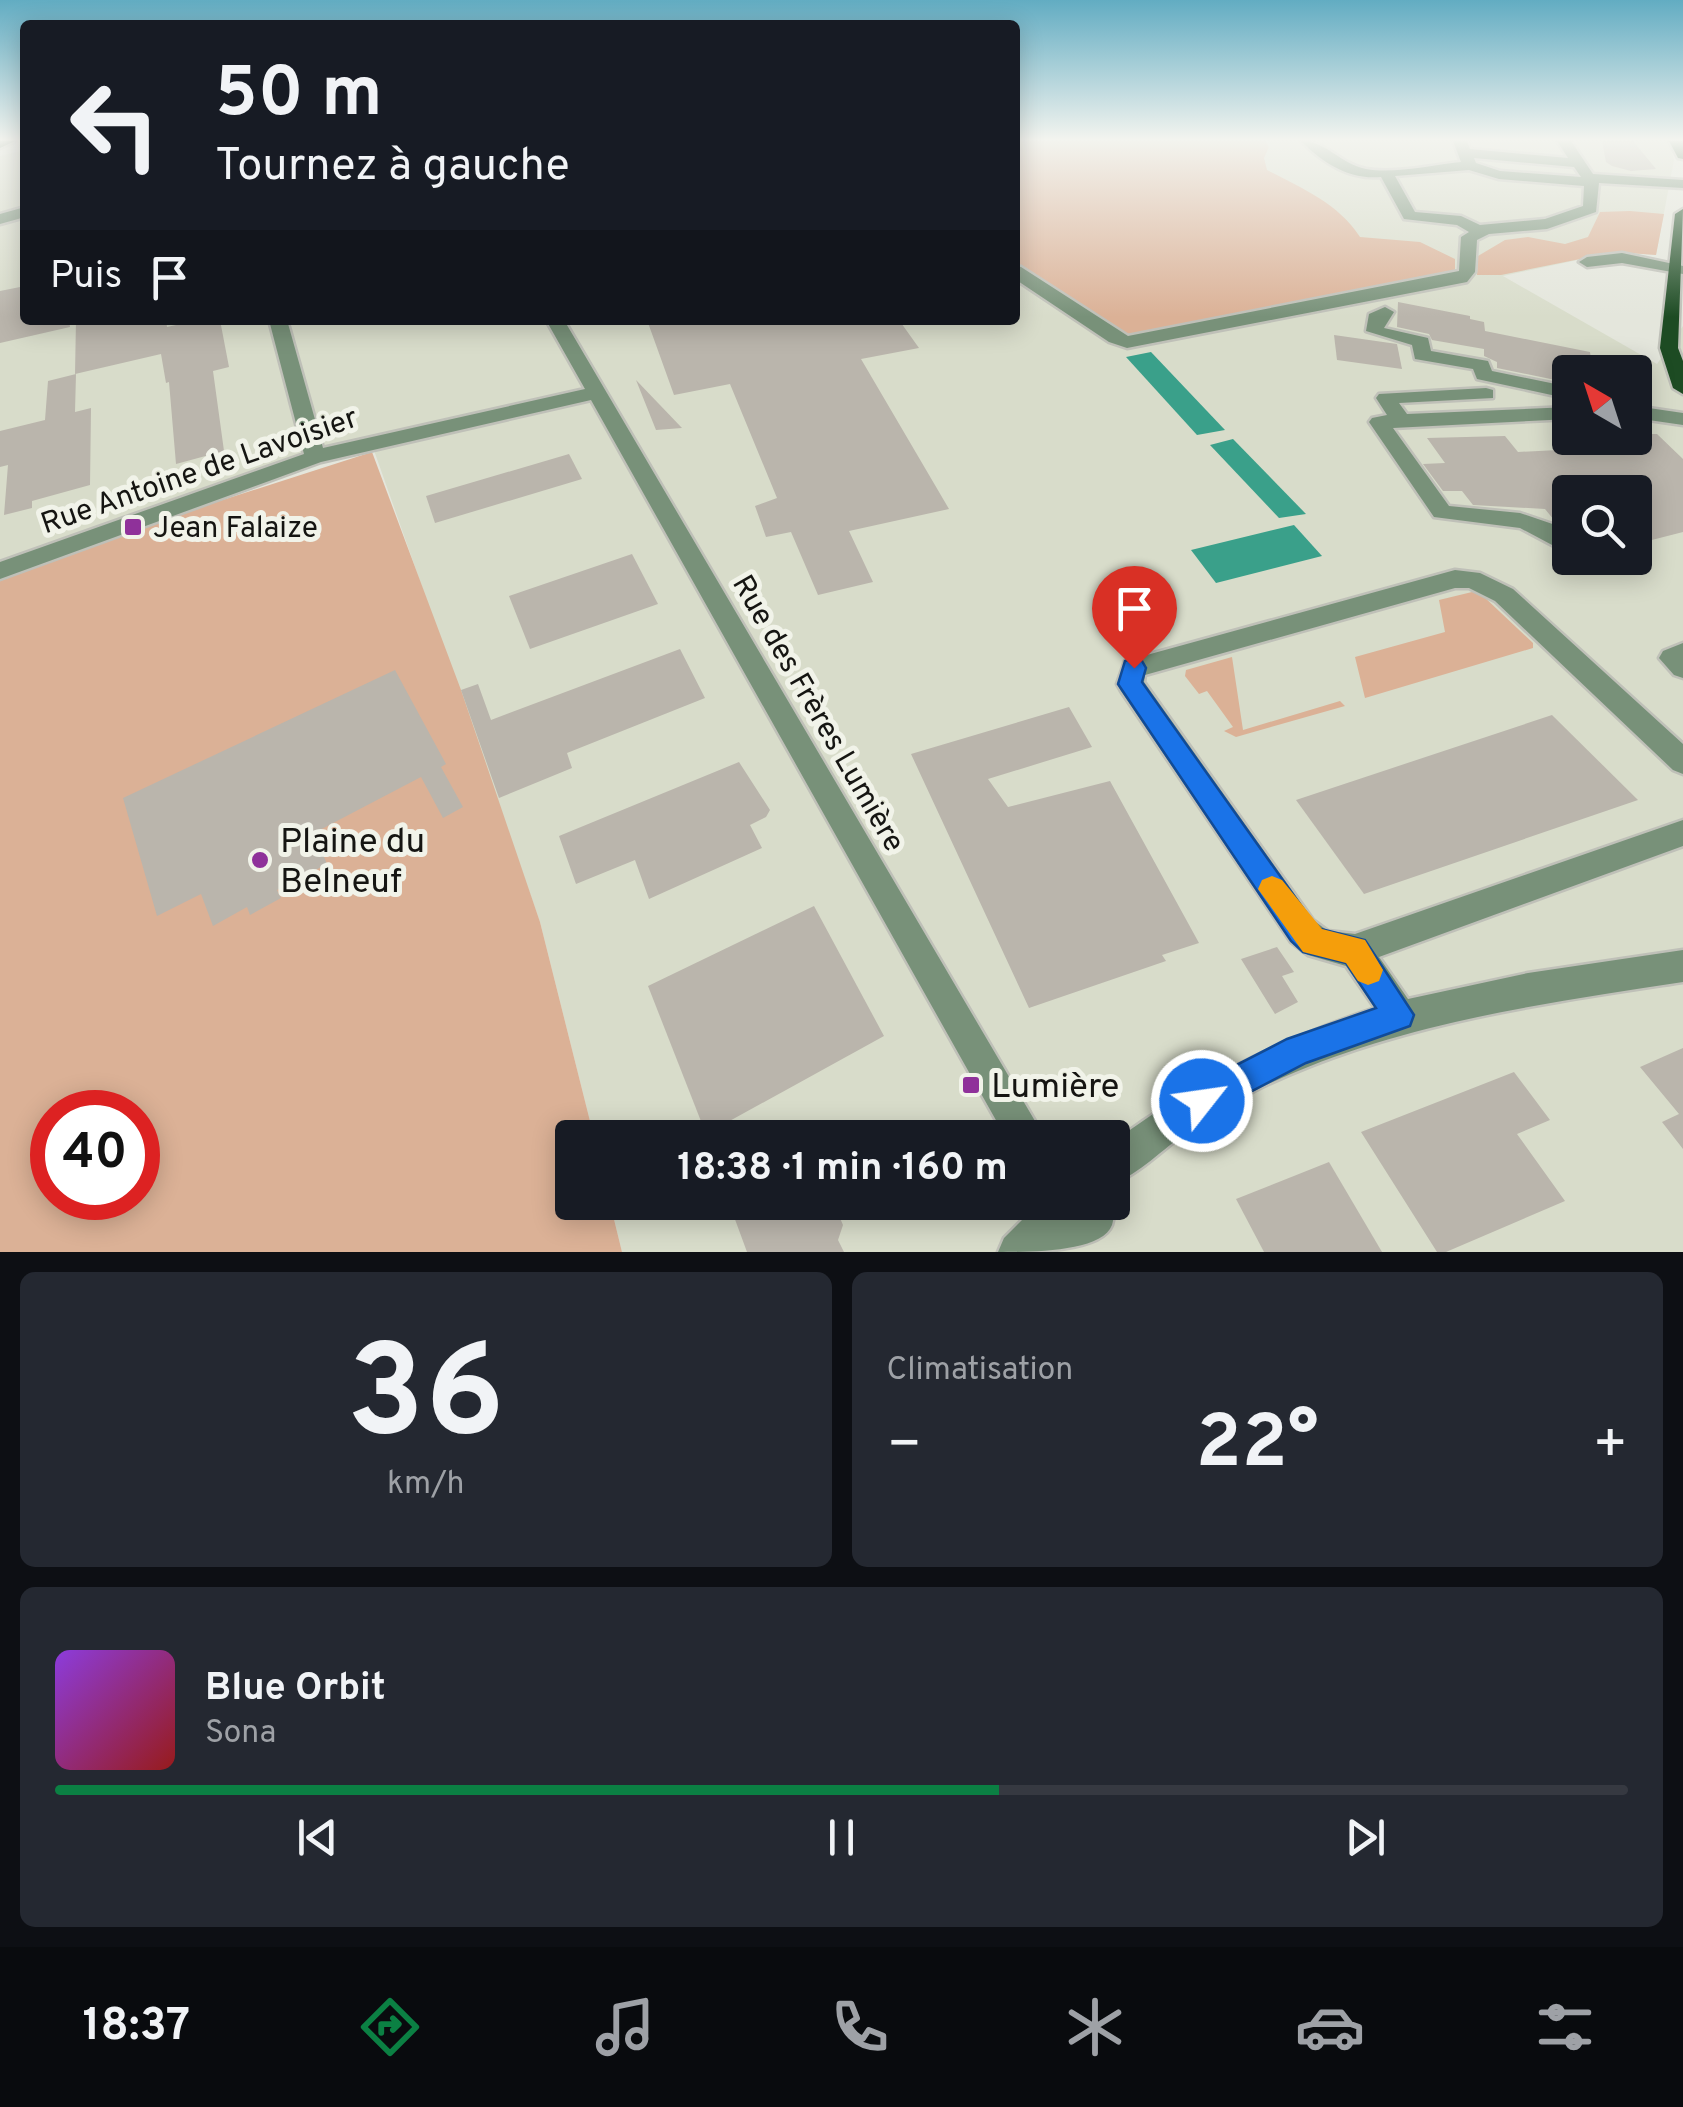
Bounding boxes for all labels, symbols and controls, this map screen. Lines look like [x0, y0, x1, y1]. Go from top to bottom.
text: 50 m [215, 52, 382, 141]
icon: left [50, 60, 180, 190]
text: Tournez à gauche [215, 139, 570, 196]
icon: arrive [142, 250, 197, 305]
text: Puis [50, 253, 122, 302]
north arrow [1552, 355, 1652, 455]
map controls [1552, 355, 1652, 575]
street label: Rue Antoine de Lavoisier [36, 401, 364, 544]
button: search [1552, 475, 1652, 575]
place label: Jean Falaize [153, 511, 318, 548]
marker: Jean Falaize [122, 516, 144, 538]
pin [1092, 566, 1177, 669]
street label: Rue des Frères Lumière [722, 569, 911, 859]
icon: arrive [1107, 581, 1162, 636]
place label: Plaine du Belneuf [280, 821, 425, 905]
marker: Plaine du Belneuf [249, 849, 271, 871]
position arrow [1150, 1049, 1254, 1153]
place label: Lumière [991, 1066, 1119, 1110]
marker: Lumière [960, 1074, 982, 1096]
speed limit sign: 40 [30, 1090, 160, 1220]
text: 18:38 · 1 min · 160 m [677, 1145, 1008, 1194]
text: 36 [347, 1317, 505, 1482]
text: Climatisation [887, 1351, 1073, 1391]
text: 22° [1196, 1399, 1319, 1494]
text: − [887, 1412, 922, 1482]
text: + [1593, 1412, 1628, 1482]
text: km/h [387, 1465, 465, 1505]
text: Blue Orbit [205, 1665, 386, 1714]
text: Sona [205, 1714, 276, 1754]
icon: previous [290, 1810, 345, 1865]
icon: pause [814, 1810, 869, 1865]
icon: next [1338, 1810, 1393, 1865]
icon: directions [355, 1992, 425, 2062]
icon: music [590, 1992, 660, 2062]
icon: phone [825, 1992, 895, 2062]
icon: climate [1060, 1992, 1130, 2062]
icon: car [1295, 1992, 1365, 2062]
icon: filters [1530, 1992, 1600, 2062]
text: 18:37 [83, 1999, 190, 2056]

